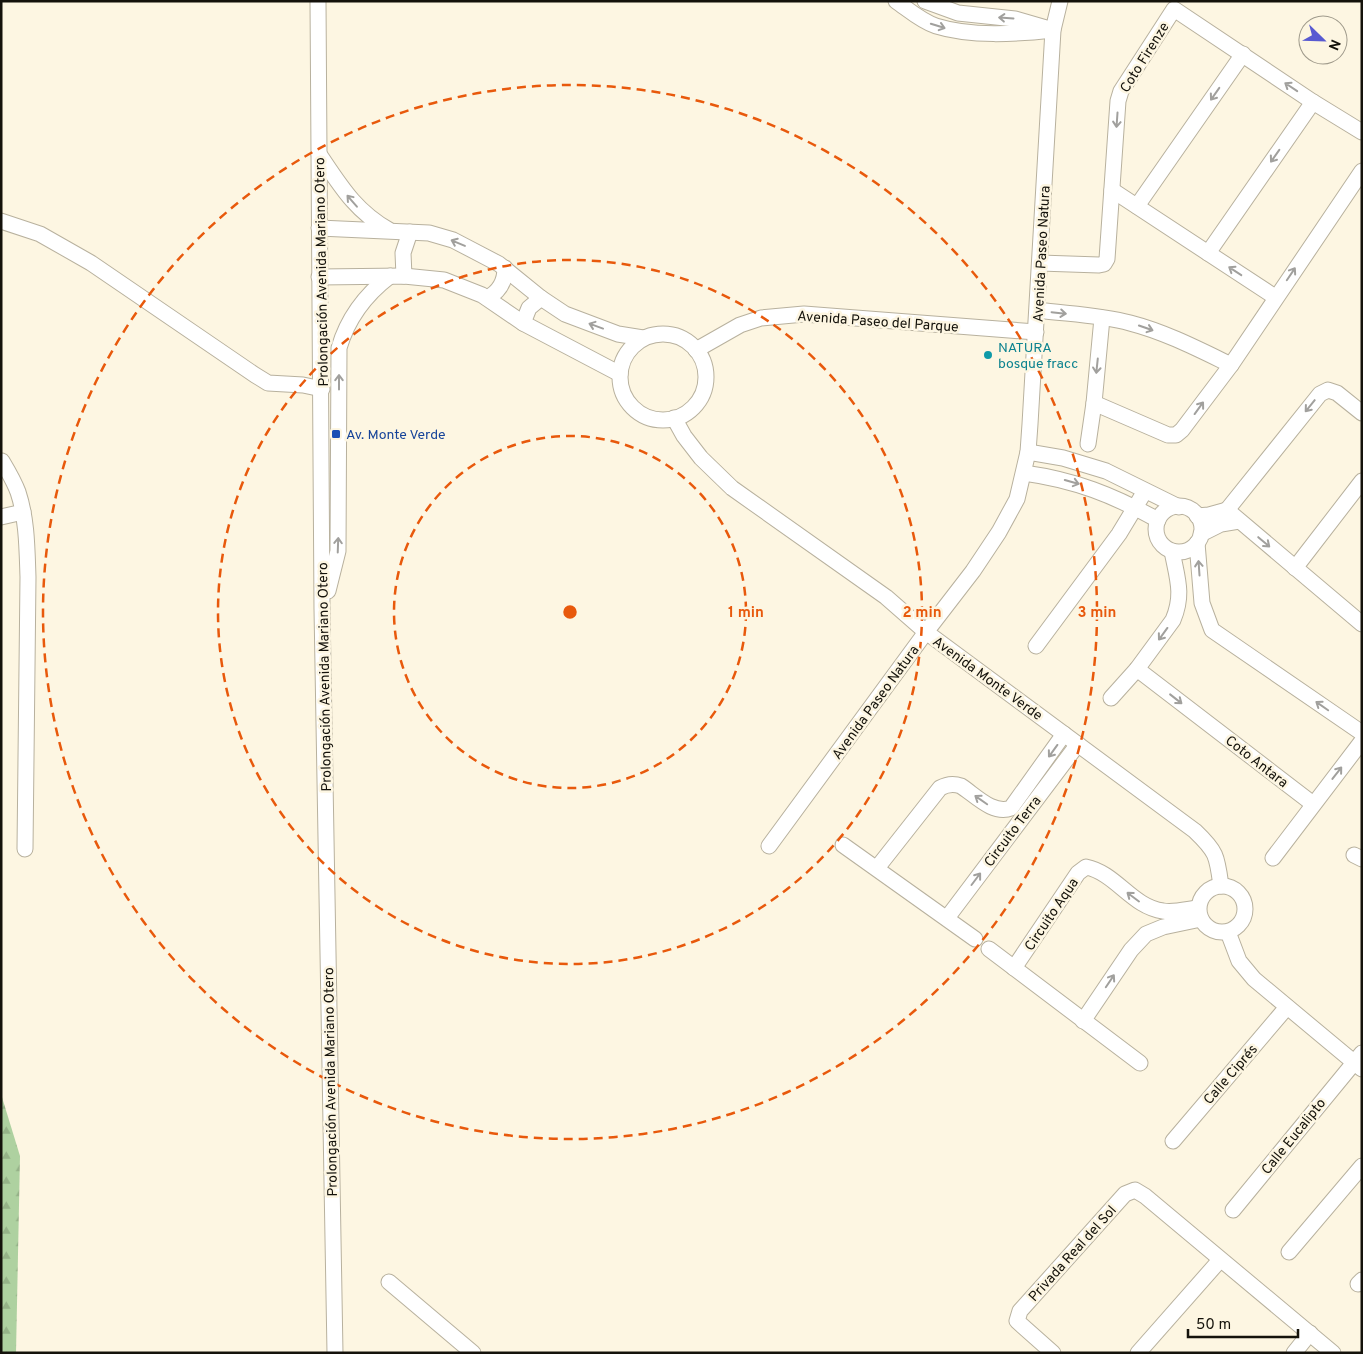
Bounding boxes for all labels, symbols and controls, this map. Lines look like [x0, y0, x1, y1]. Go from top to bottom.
one-way arrow [998, 13, 1014, 23]
north arrow [1298, 15, 1348, 65]
street label: Coto Firenze [1117, 20, 1174, 96]
one-way arrow [930, 21, 946, 31]
text: N [1324, 37, 1343, 52]
one-way arrow [1284, 82, 1298, 92]
one-way arrow [1210, 87, 1220, 101]
one-way arrow [1112, 112, 1121, 128]
one-way arrow [1270, 149, 1280, 163]
street label: Prolongación Avenida Mariano Otero [312, 157, 333, 387]
street label: Avenida Paseo Natura [1030, 185, 1055, 323]
one-way arrow [346, 194, 358, 207]
one-way arrow [451, 237, 466, 247]
one-way arrow [1228, 265, 1242, 275]
one-way arrow [1286, 267, 1296, 281]
street label: Avenida Paseo del Parque [797, 308, 959, 337]
one-way arrow [1051, 308, 1067, 318]
one-way arrow [589, 321, 604, 330]
one-way arrow [1137, 324, 1153, 333]
place label: NATURA bosque fracc [998, 340, 1078, 373]
marker: NATURA bosque fracc [982, 349, 994, 361]
one-way arrow [1093, 358, 1102, 374]
one-way arrow [334, 375, 344, 391]
one-way arrow [1304, 399, 1315, 412]
one-way arrow [1194, 401, 1204, 415]
place label: Av. Monte Verde [346, 427, 446, 444]
marker: Av. Monte Verde [330, 428, 342, 440]
one-way arrow [1063, 478, 1079, 487]
one-way arrow [1257, 536, 1270, 547]
one-way arrow [333, 537, 343, 554]
one-way arrow [1195, 560, 1204, 576]
street label: Prolongación Avenida Mariano Otero [315, 562, 336, 792]
centre of rings [561, 603, 579, 621]
text: 1 min [728, 604, 764, 623]
text: 2 min [902, 604, 942, 623]
text: 3 min [1077, 604, 1117, 623]
one-way arrow [1158, 626, 1168, 640]
street label: Avenida Monte Verde [929, 634, 1045, 725]
street label: Avenida Paseo Natura [829, 643, 923, 763]
one-way arrow [1169, 694, 1183, 704]
one-way arrow [1315, 701, 1329, 711]
street label: Coto Antara [1221, 732, 1291, 792]
one-way arrow [1047, 744, 1058, 757]
one-way arrow [1332, 767, 1343, 780]
street label: Circuito Terra [981, 793, 1045, 871]
one-way arrow [975, 795, 989, 805]
one-way arrow [971, 872, 981, 886]
street label: Circuito Aqua [1022, 875, 1083, 955]
one-way arrow [1126, 892, 1140, 902]
street label: Prolongación Avenida Mariano Otero [321, 967, 342, 1197]
one-way arrow [1105, 974, 1115, 988]
street label: Calle Ciprés [1200, 1041, 1262, 1109]
street label: Calle Eucalipto [1258, 1095, 1330, 1178]
street label: Privada Real del Sol [1025, 1202, 1121, 1306]
scale bar [1188, 1306, 1298, 1338]
text: 50 m [1196, 1316, 1231, 1335]

